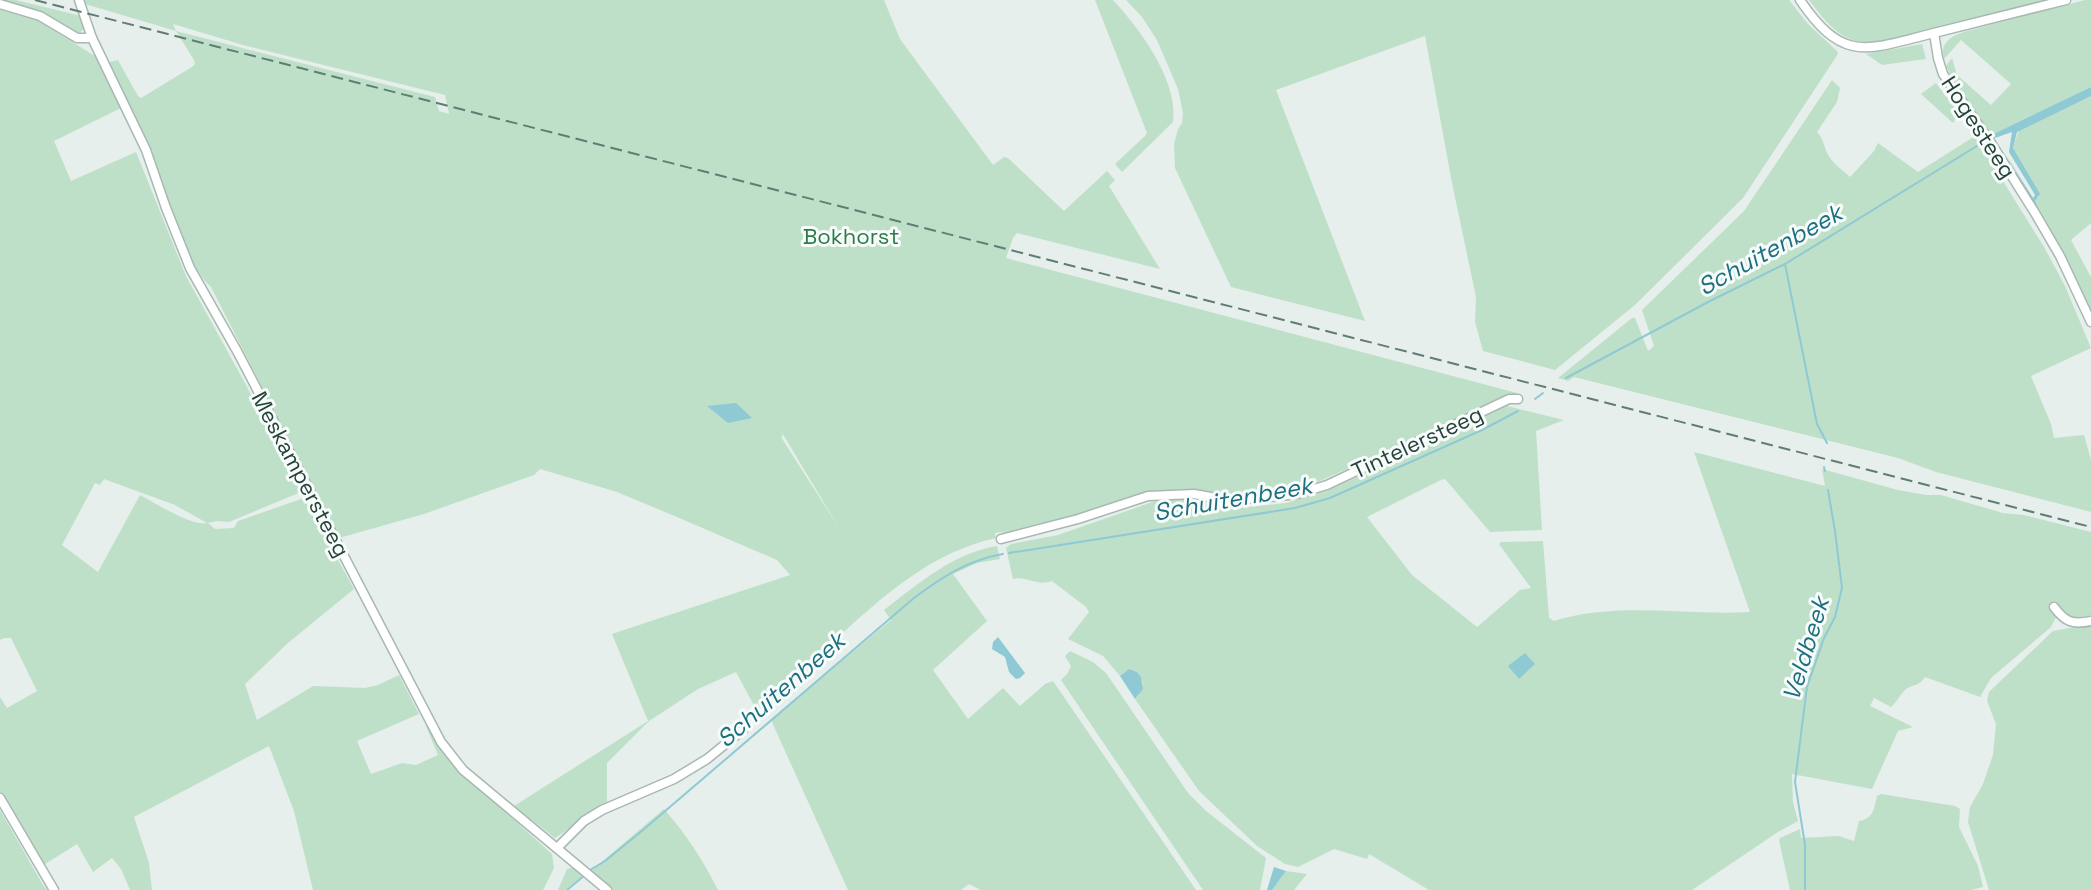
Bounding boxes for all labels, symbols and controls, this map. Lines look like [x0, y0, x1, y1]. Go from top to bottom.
street label: Hogesteeg [1936, 71, 2022, 183]
water label: Schuitenbeek [1692, 196, 1850, 302]
park label: Bokhorst [803, 222, 899, 250]
street label: Meskampersteeg [246, 386, 356, 562]
street label: Tintelersteeg [1347, 399, 1487, 485]
water label: Schuitenbeek [1151, 469, 1318, 528]
water label: Veldbeek [1775, 591, 1837, 704]
water label: Schuitenbeek [710, 623, 854, 754]

